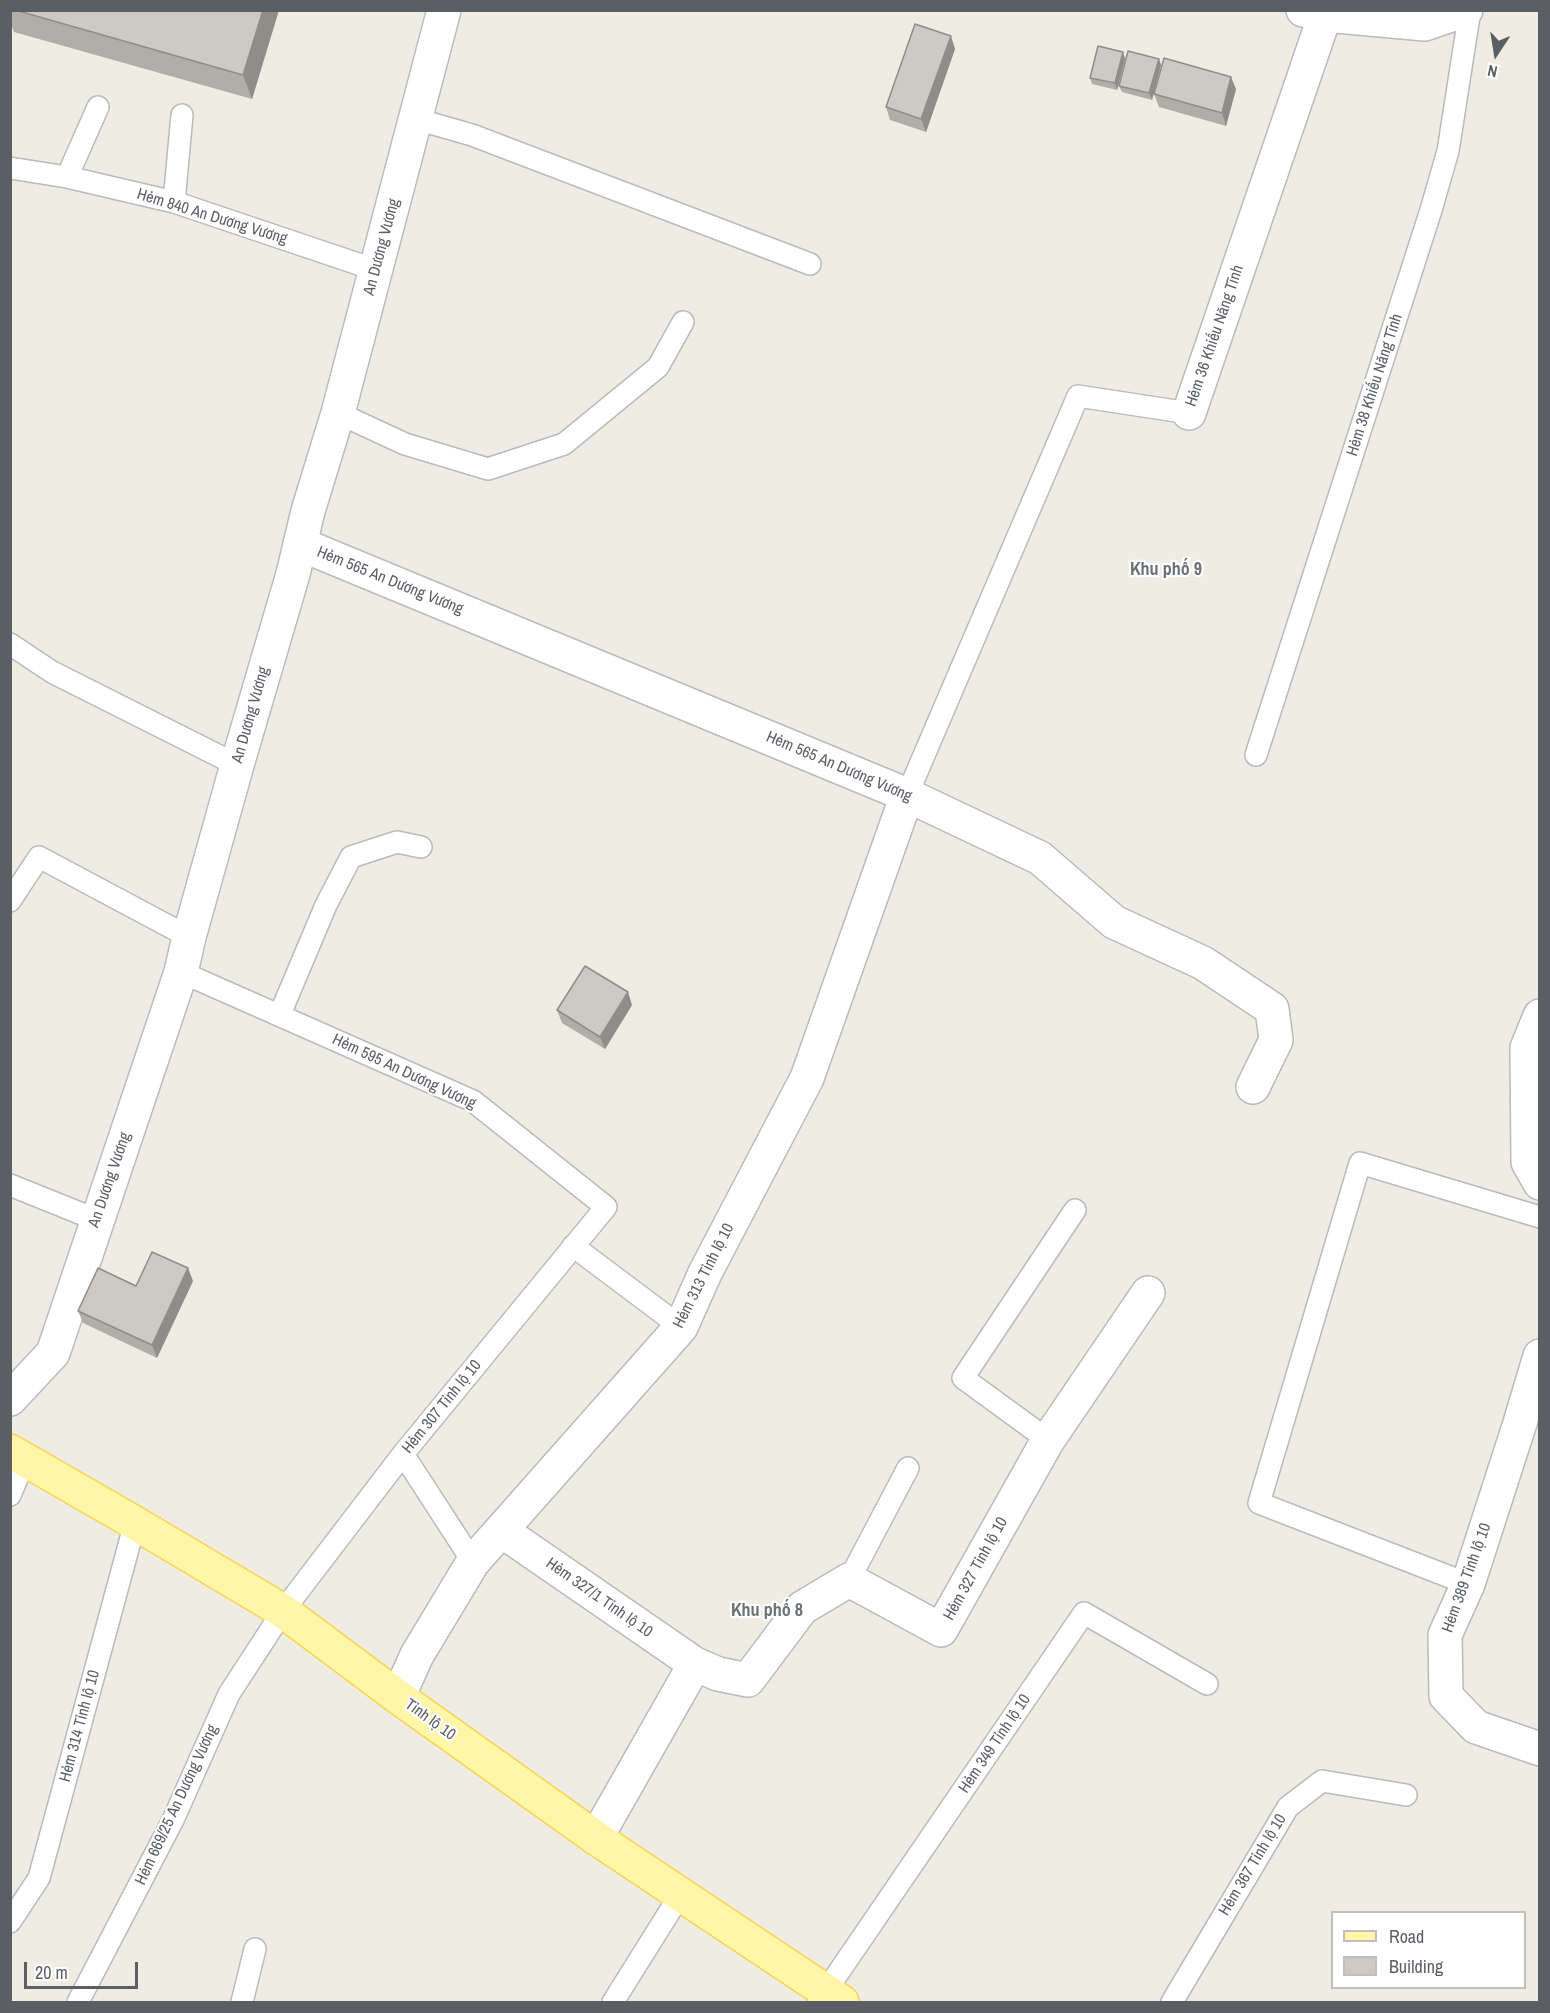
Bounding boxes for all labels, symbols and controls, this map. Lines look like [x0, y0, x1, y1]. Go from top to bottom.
north arrow [1466, 24, 1526, 84]
text: N [1485, 60, 1499, 83]
street label: Hẻm 840 An Dương Vương [134, 185, 290, 249]
street label: An Dương Vương [360, 196, 404, 298]
street label: Hẻm 36 Khiếu Năng Tĩnh [1182, 263, 1248, 409]
street label: Hẻm 38 Khiếu Năng Tĩnh [1343, 311, 1407, 459]
street label: Hẻm 565 An Dương Vương [314, 543, 466, 619]
district label: Khu phố 9 [1130, 559, 1202, 581]
street label: An Dương Vương [228, 665, 274, 765]
street label: Hẻm 565 An Dương Vương [763, 728, 915, 806]
street label: Hẻm 595 An Dương Vương [329, 1030, 479, 1114]
street label: An Dương Vương [85, 1130, 135, 1230]
street label: Hẻm 313 Tỉnh lộ 10 [669, 1220, 739, 1332]
street label: Hẻm 307 Tỉnh lộ 10 [398, 1356, 486, 1458]
street label: Hẻm 327 Tỉnh lộ 10 [940, 1514, 1012, 1624]
street label: Hẻm 389 Tỉnh lộ 10 [1438, 1521, 1496, 1635]
street label: Hẻm 327/1 Tỉnh lộ 10 [542, 1554, 656, 1642]
district label: Khu phố 8 [731, 1600, 803, 1622]
street label: Hẻm 314 Tỉnh lộ 10 [56, 1668, 104, 1784]
street label: Hẻm 349 Tỉnh lộ 10 [955, 1691, 1035, 1797]
street label: Tỉnh lộ 10 [401, 1695, 459, 1745]
street label: Hẻm 669/25 An Dương Vương [131, 1722, 223, 1888]
street label: Hẻm 367 Tỉnh lộ 10 [1215, 1811, 1291, 1919]
legend [1331, 1911, 1526, 1989]
text: Road [1389, 1924, 1424, 1949]
scale bar [27, 1950, 141, 1988]
text: Building [1389, 1954, 1443, 1979]
text: 20 m [35, 1960, 68, 1985]

